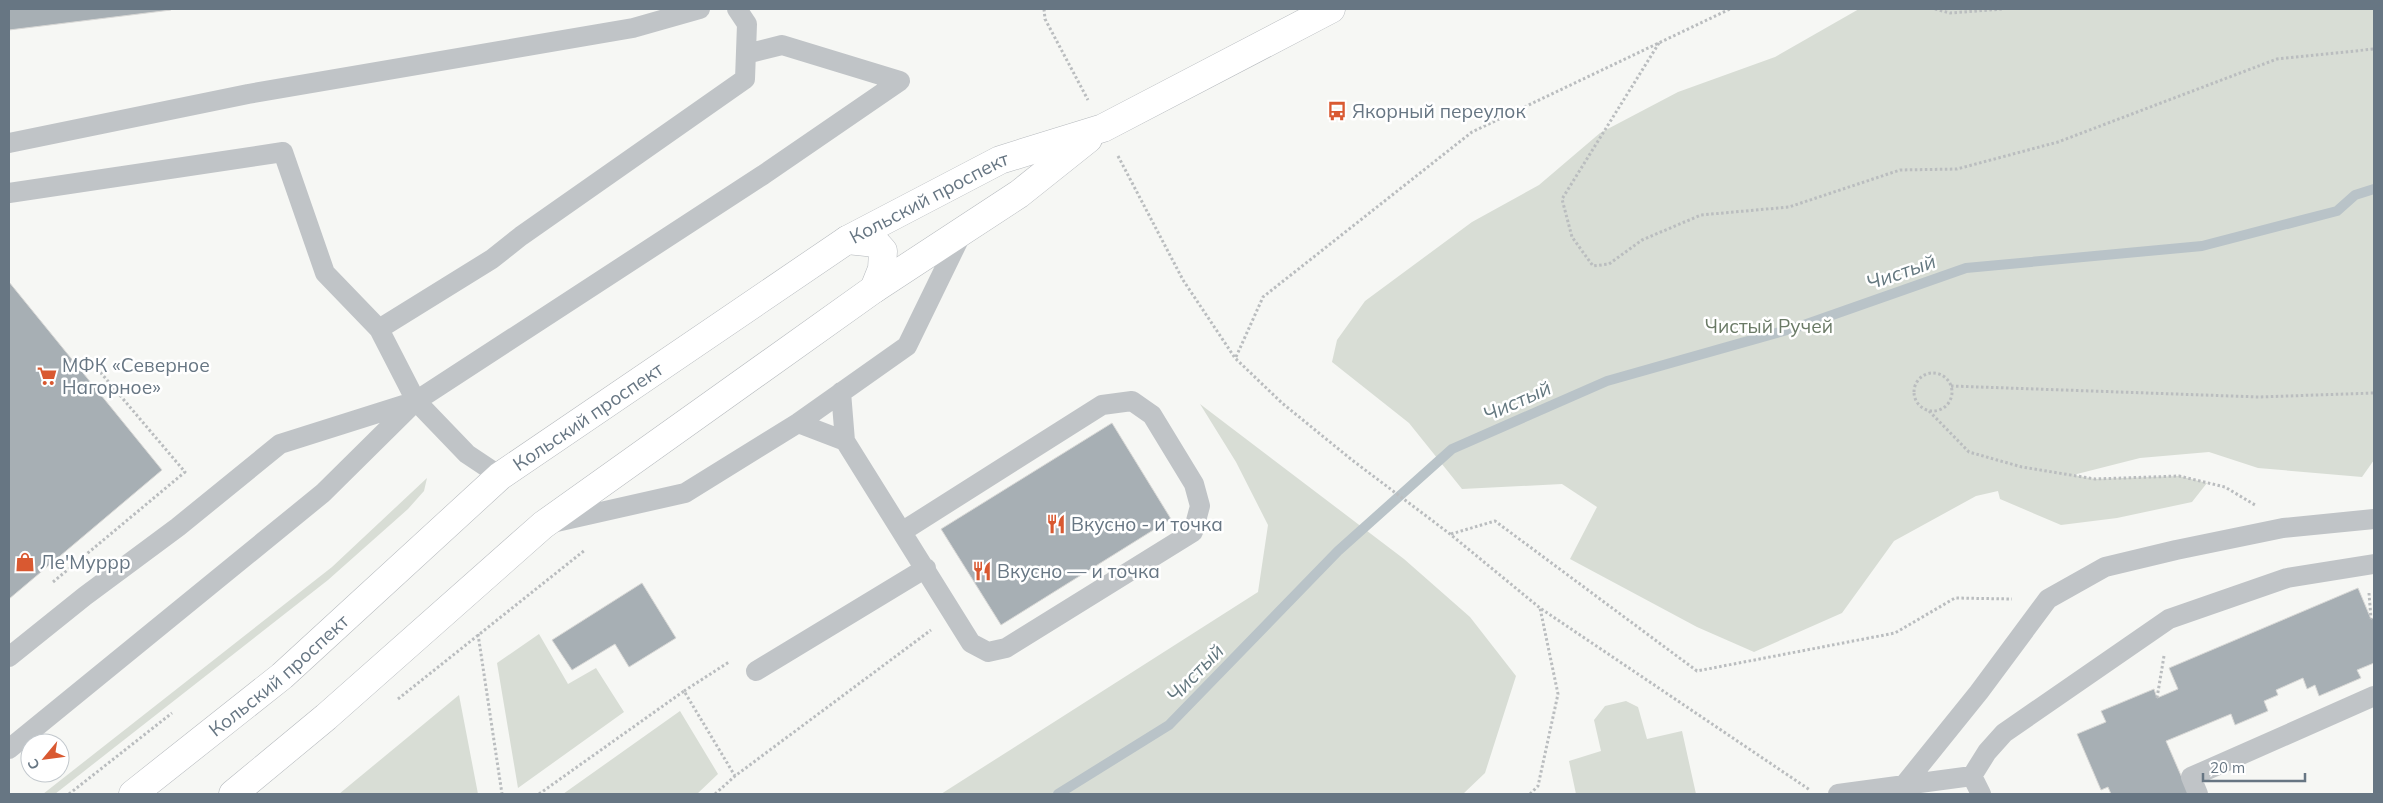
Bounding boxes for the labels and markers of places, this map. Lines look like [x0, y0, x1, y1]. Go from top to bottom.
place label: Якорный переулок [1352, 99, 1526, 123]
bus stop icon: Якорный переулок [1326, 100, 1348, 122]
place label: МФК «Северное Нагорное» [62, 353, 210, 399]
supermarket icon: МФК «Северное Нагорное» [36, 365, 58, 387]
place label: Вкусно - и точка [1071, 512, 1223, 536]
restaurant icon: Вкусно - и точка [1045, 513, 1067, 535]
place label: Ле'Муррр [40, 550, 131, 574]
shop icon: Ле'Муррр [14, 551, 36, 573]
place label: Вкусно — и точка [997, 559, 1160, 583]
restaurant icon: Вкусно — и точка [971, 560, 993, 582]

